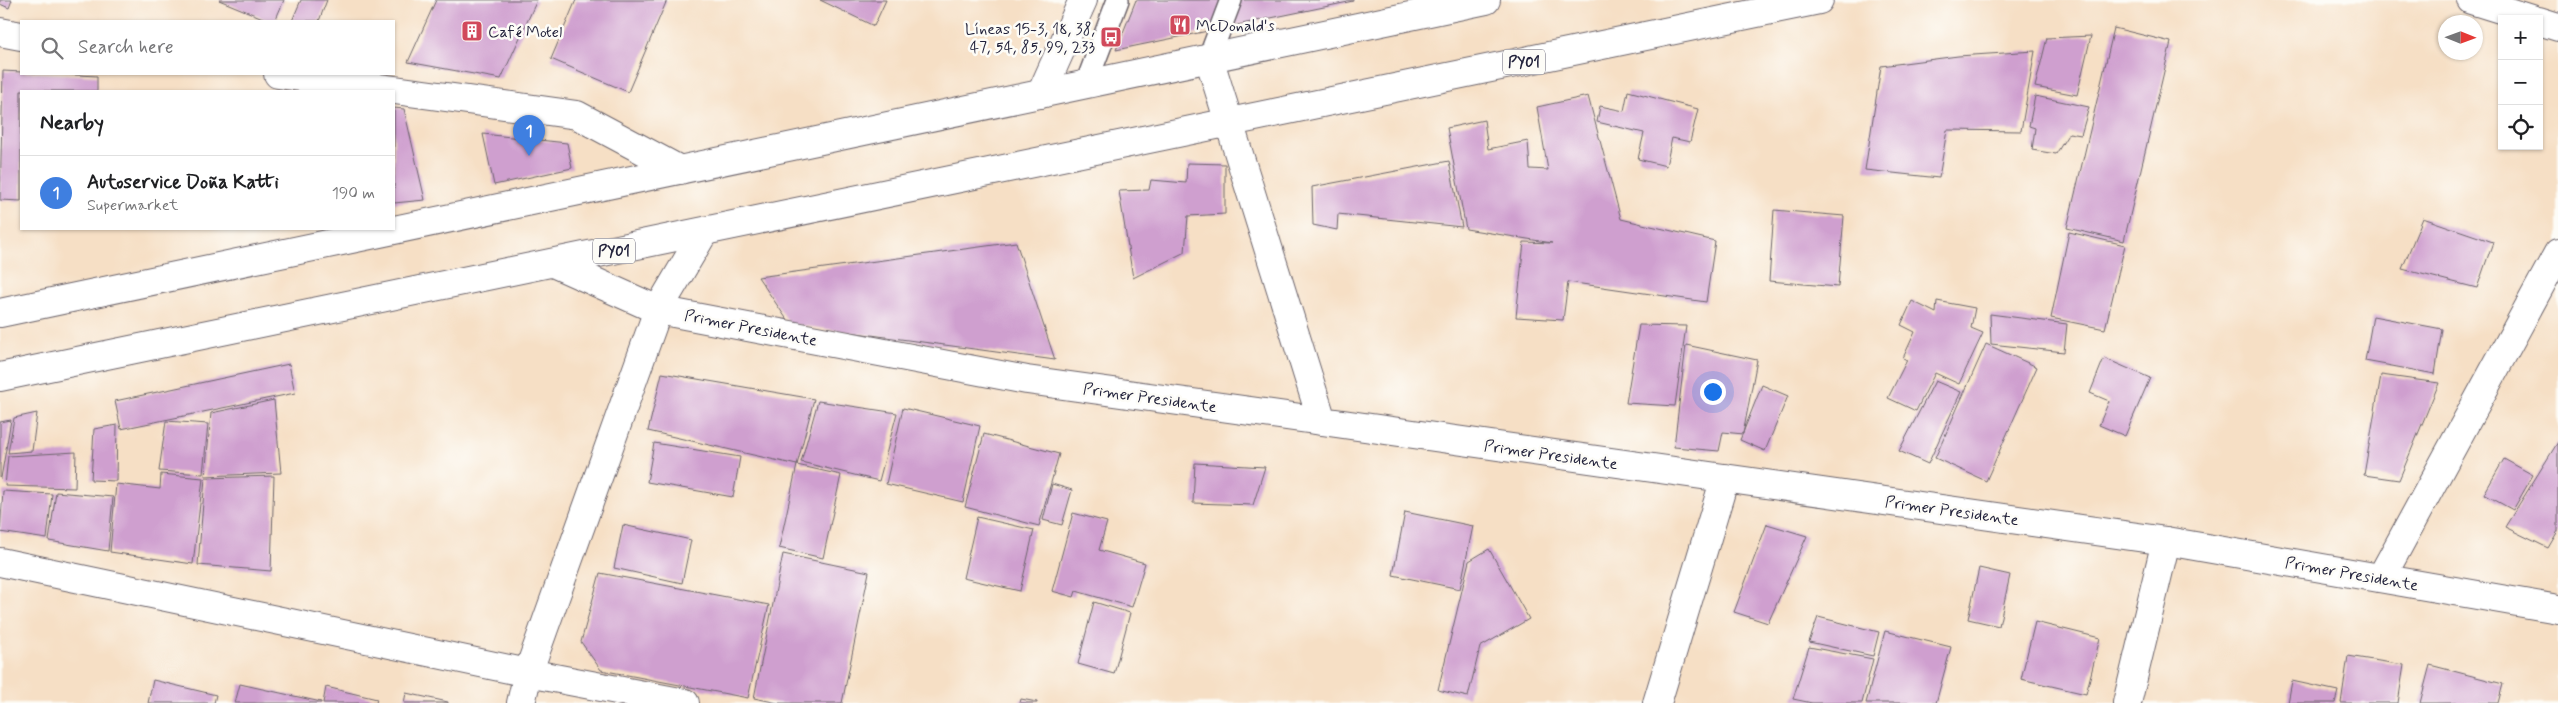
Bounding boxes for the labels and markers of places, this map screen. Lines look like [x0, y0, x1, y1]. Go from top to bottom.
restaurant icon: McDonald's [1168, 13, 1192, 37]
place label: McDonald's [1196, 16, 1275, 37]
building icon: Café Motel [460, 19, 484, 43]
place label: Líneas 15-3, 18, 38, 47, 54, 85, 99, 233 [965, 19, 1095, 58]
place label: Café Motel [488, 22, 562, 43]
bus stop icon: Líneas 15-3, 18, 38, 47, 54, 85, 99, 233 [1099, 25, 1123, 49]
pin: 1 [513, 115, 545, 156]

